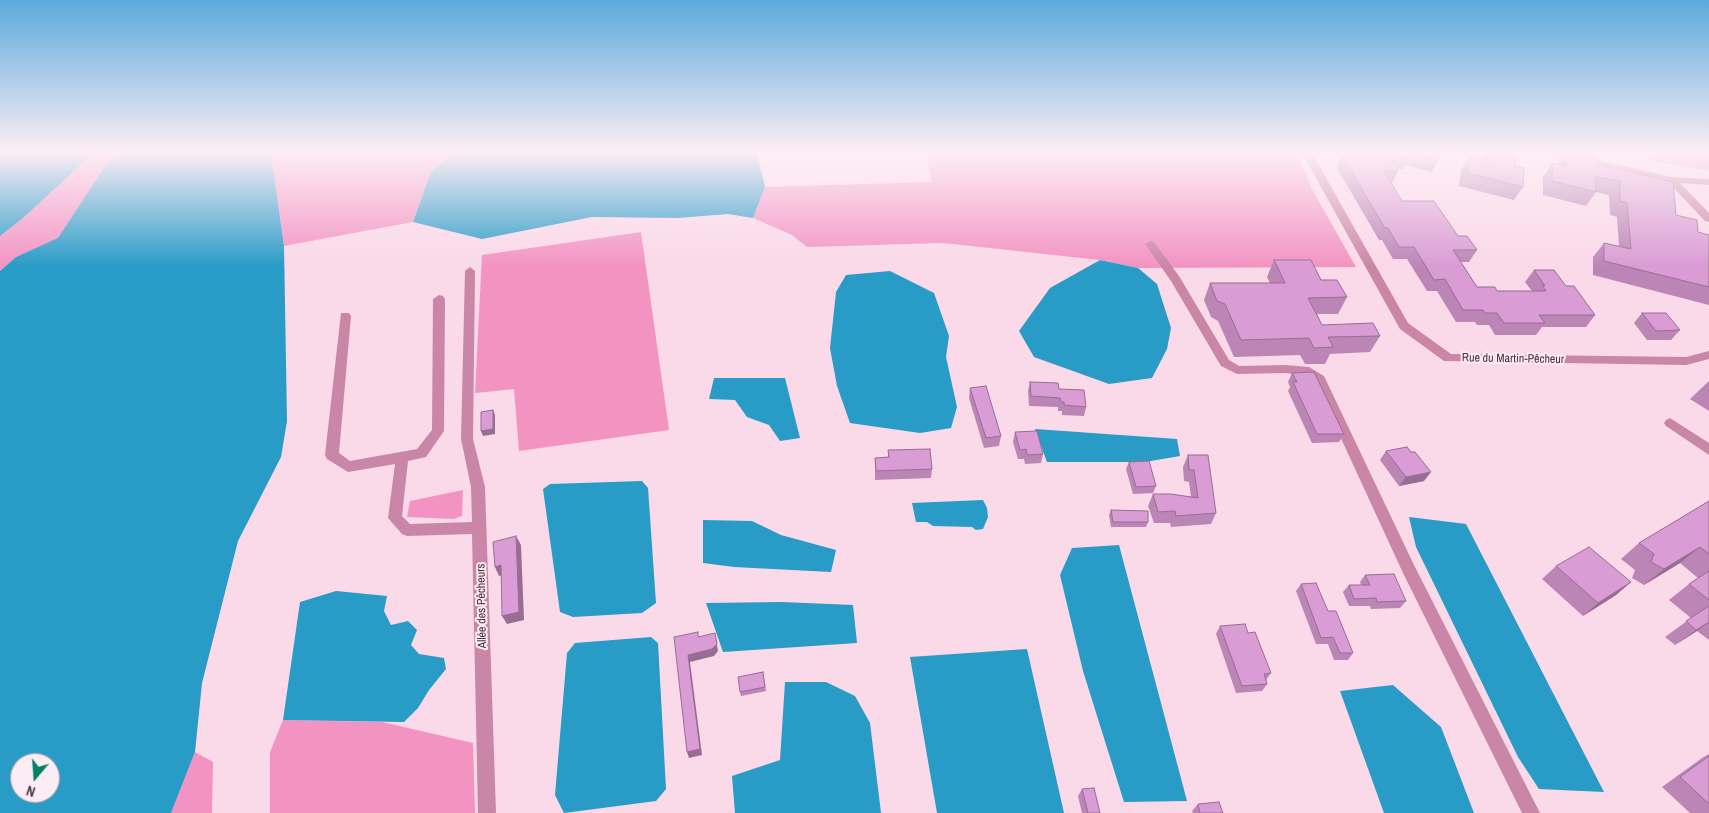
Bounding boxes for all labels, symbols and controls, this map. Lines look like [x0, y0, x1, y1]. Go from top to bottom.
street label: Rue du Martin-Pêcheur [1462, 351, 1564, 367]
street label: Allée des Pêcheurs [474, 563, 490, 649]
north arrow [10, 753, 60, 803]
text: N [24, 781, 37, 801]

